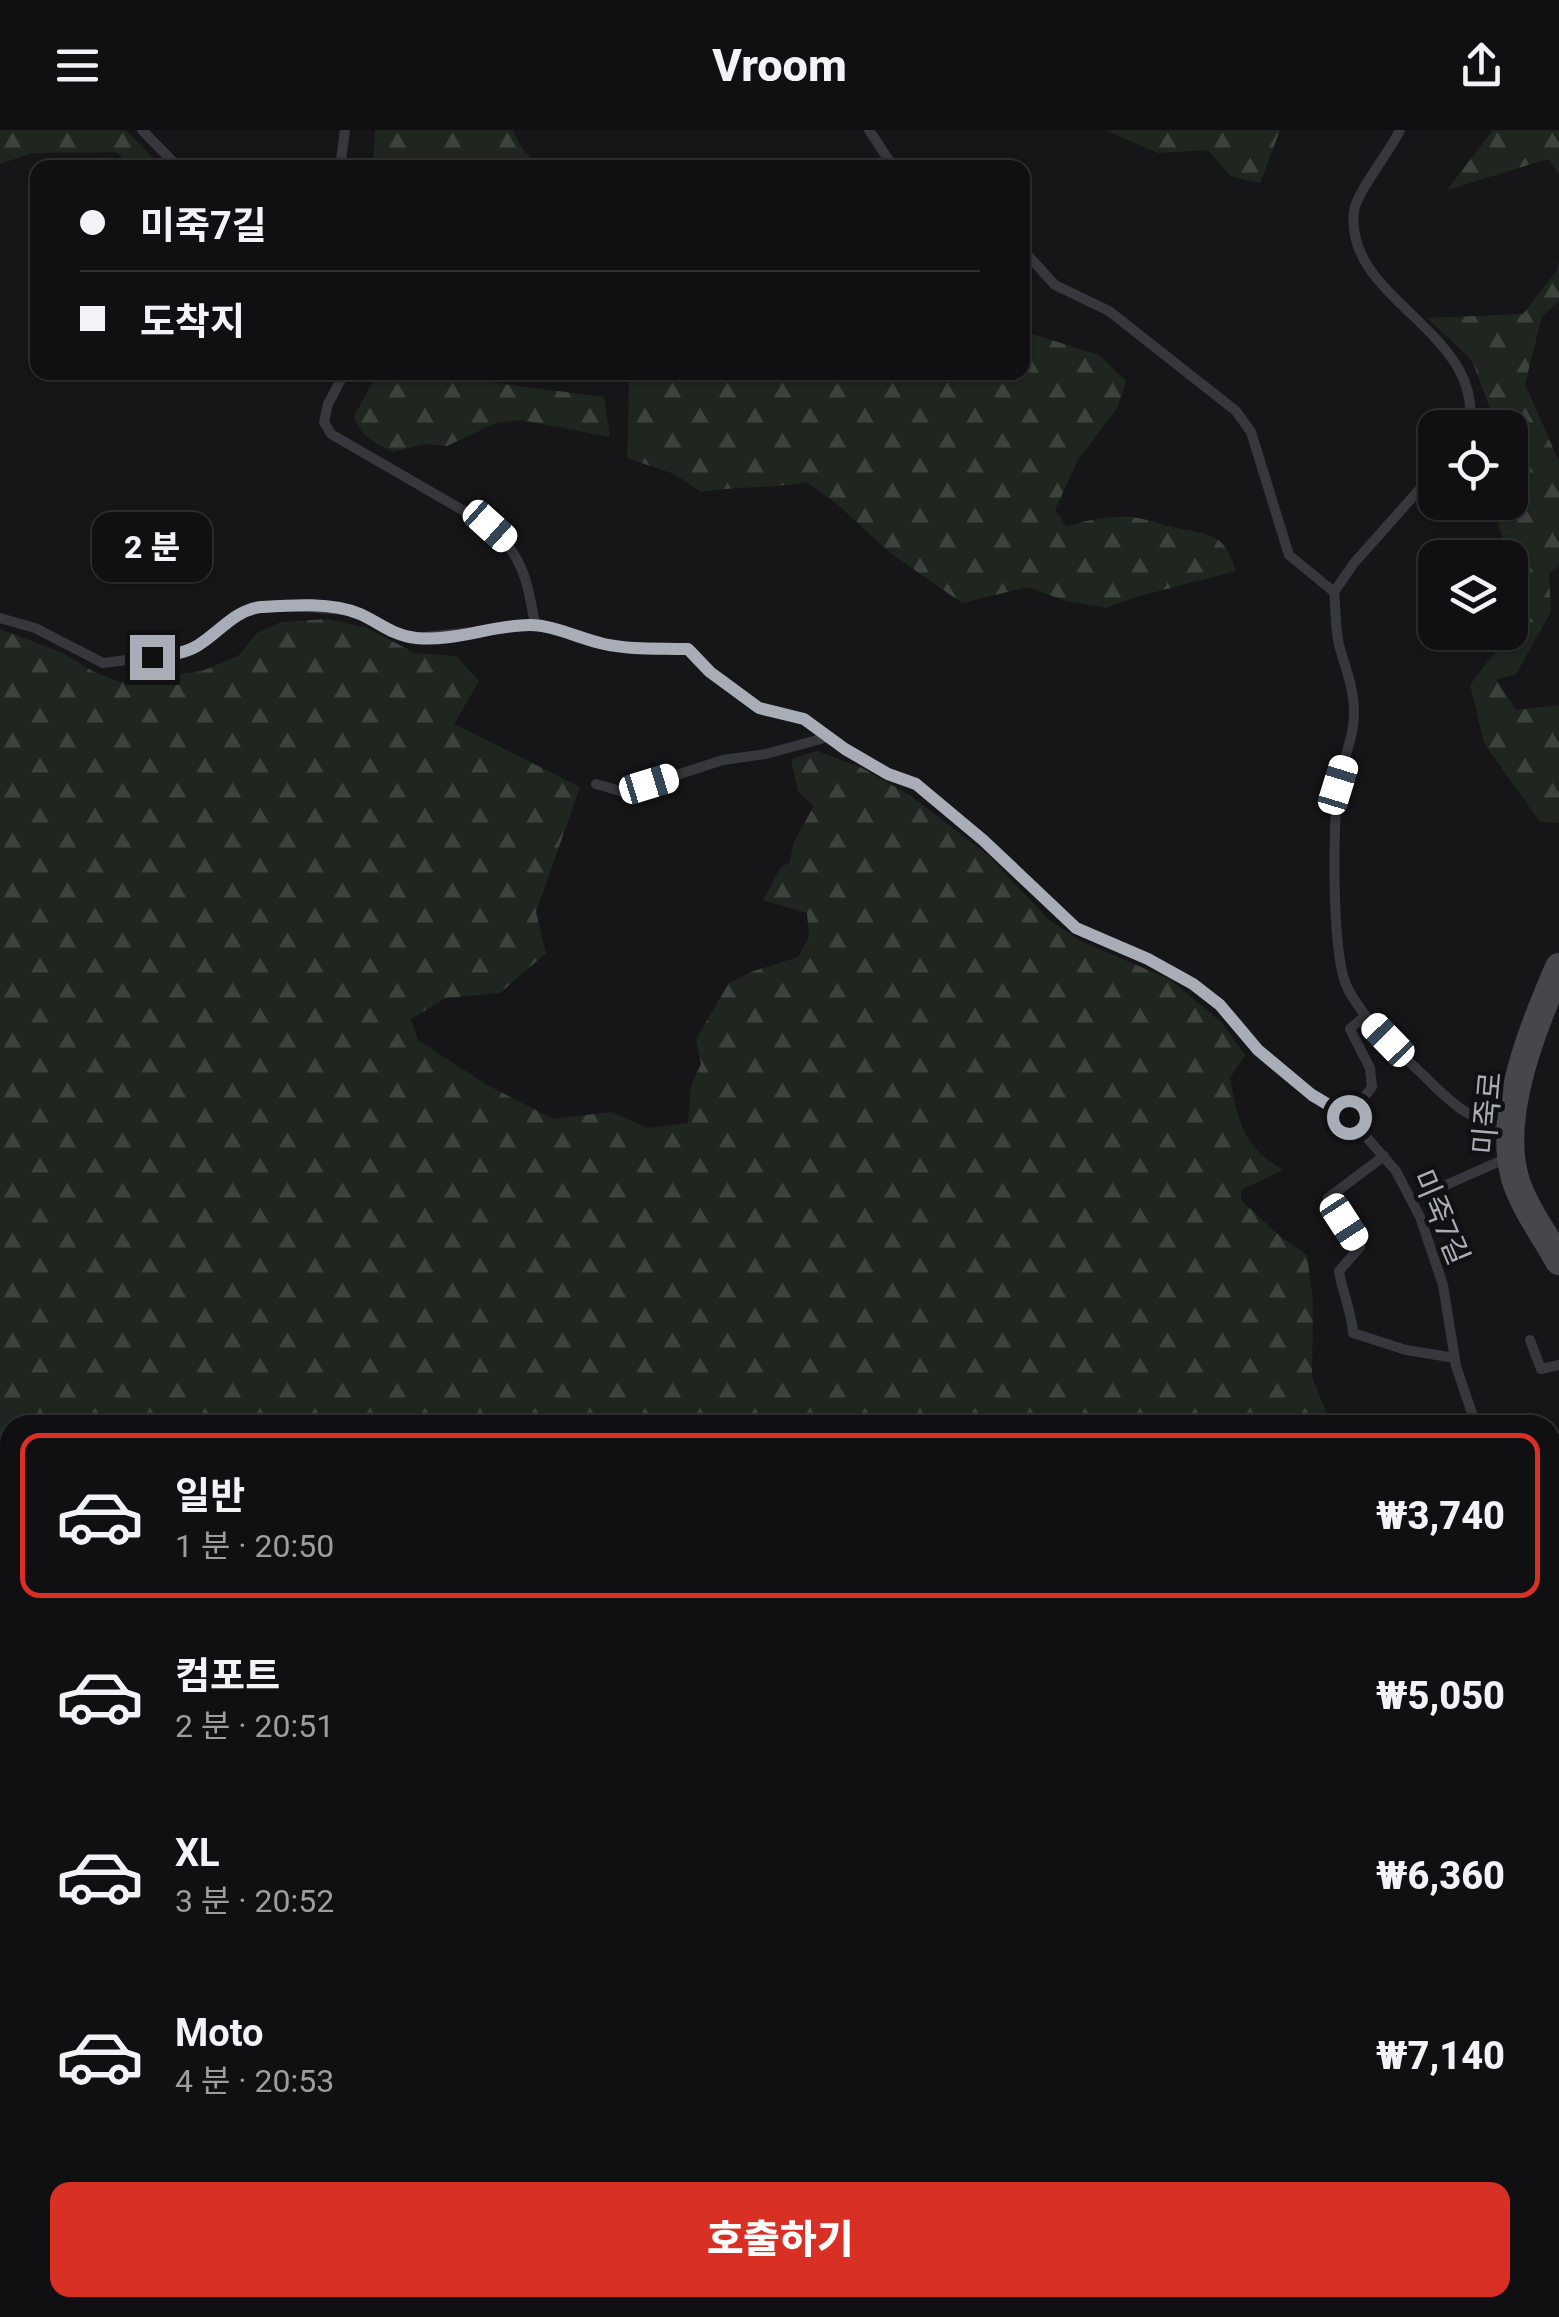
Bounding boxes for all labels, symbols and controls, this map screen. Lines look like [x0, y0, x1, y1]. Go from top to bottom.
icon: menu [50, 38, 105, 93]
icon: share [1454, 38, 1509, 93]
text: Vroom [712, 39, 847, 92]
text: 미죽7길 [140, 204, 267, 248]
text: 도착지 [140, 300, 245, 344]
map controls [1418, 410, 1528, 650]
button: locate [1418, 410, 1528, 520]
car [458, 495, 522, 557]
callout: 2 분 [92, 512, 212, 582]
text: 2 분 [124, 528, 180, 566]
button: layers [1418, 540, 1528, 650]
route end [130, 635, 175, 680]
car [1315, 752, 1361, 818]
car [616, 761, 682, 807]
car [1356, 1008, 1420, 1072]
street label: 미죽로 [1466, 1070, 1508, 1156]
route start [1327, 1095, 1372, 1140]
street label: 미죽7길 [1405, 1164, 1477, 1270]
car [1315, 1189, 1373, 1255]
icon: car [55, 1471, 145, 1561]
text: 일반 [175, 1474, 245, 1518]
text: ₩3,740 [1376, 1494, 1505, 1538]
text: 1 분 · 20:50 [175, 1527, 334, 1565]
icon: car [55, 1651, 145, 1741]
text: 컴포트 [175, 1654, 280, 1698]
text: ₩5,050 [1376, 1674, 1505, 1718]
text: 2 분 · 20:51 [175, 1707, 334, 1745]
icon: car [55, 1831, 145, 1921]
text: XL [175, 1831, 220, 1875]
text: ₩6,360 [1376, 1854, 1505, 1898]
text: 3 분 · 20:52 [175, 1882, 334, 1920]
icon: car [55, 2011, 145, 2101]
text: Moto [175, 2011, 264, 2055]
text: ₩7,140 [1376, 2034, 1505, 2078]
text: 4 분 · 20:53 [175, 2062, 334, 2100]
button: 호출하기 [50, 2182, 1510, 2297]

